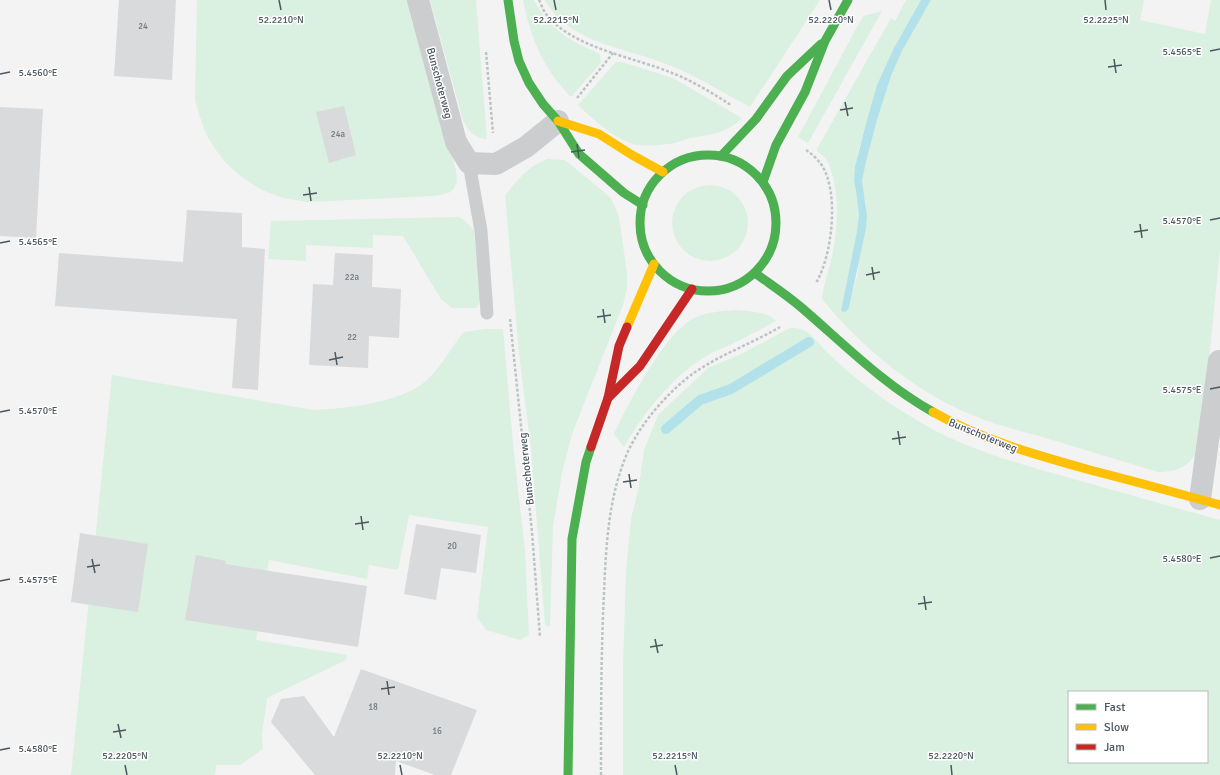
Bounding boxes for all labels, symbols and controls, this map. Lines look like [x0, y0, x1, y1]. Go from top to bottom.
text: 52.2210°N [258, 14, 304, 26]
text: 52.2215°N [533, 14, 579, 26]
text: 52.2220°N [808, 14, 854, 26]
text: 52.2225°N [1083, 14, 1129, 26]
house number: 24 [138, 21, 148, 32]
street label: Bunschoterweg [424, 46, 455, 120]
text: 5.4565°E [1163, 46, 1202, 58]
text: 5.4560°E [19, 67, 58, 79]
house number: 24a [331, 129, 346, 140]
text: 5.4570°E [1163, 215, 1202, 227]
text: 5.4565°E [19, 236, 58, 248]
house number: 22a [345, 272, 360, 283]
house number: 22 [347, 332, 357, 343]
text: 5.4575°E [1163, 384, 1202, 396]
text: 5.4570°E [19, 405, 58, 417]
street label: Bunschoterweg [947, 416, 1019, 455]
street label: Bunschoterweg [516, 432, 537, 506]
house number: 20 [447, 541, 457, 552]
text: 5.4580°E [1163, 553, 1202, 565]
text: 5.4575°E [19, 574, 58, 586]
legend [1068, 691, 1208, 763]
text: Fast [1104, 700, 1125, 715]
house number: 18 [368, 702, 378, 713]
text: Slow [1104, 720, 1129, 735]
house number: 16 [432, 726, 442, 737]
text: Jam [1104, 740, 1125, 755]
text: 5.4580°E [19, 743, 58, 755]
text: 52.2205°N [102, 750, 148, 762]
text: 52.2210°N [377, 750, 423, 762]
text: 52.2215°N [652, 750, 698, 762]
text: 52.2220°N [928, 750, 974, 762]

